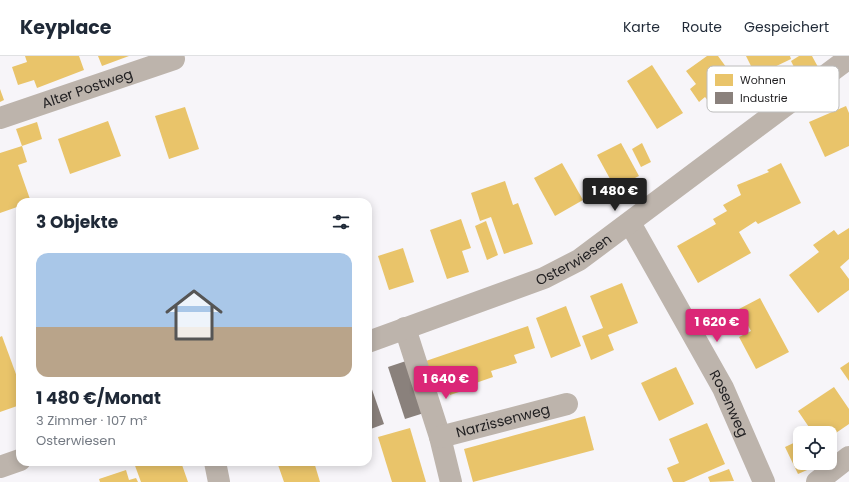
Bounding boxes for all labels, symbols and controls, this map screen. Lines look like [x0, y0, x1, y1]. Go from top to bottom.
text: Keyplace [20, 14, 112, 41]
text: Karte [623, 17, 660, 37]
text: Route [682, 17, 722, 37]
text: Gespeichert [744, 17, 829, 37]
street label: Alter Postweg [39, 64, 135, 113]
legend [707, 66, 839, 112]
text: Wohnen [740, 72, 786, 88]
text: Industrie [740, 90, 788, 106]
pin: 1 480 € [578, 178, 652, 212]
text: 1 480 € [592, 181, 638, 200]
text: 3 Objekte [36, 210, 118, 234]
icon: filters [330, 211, 352, 233]
street label: Osterwiesen [533, 229, 616, 290]
icon: home [158, 279, 230, 351]
pin: 1 620 € [680, 309, 754, 343]
text: 1 620 € [695, 312, 739, 331]
pin: 1 640 € [409, 366, 483, 400]
street label: Rosenweg [705, 366, 753, 440]
text: 1 640 € [423, 369, 469, 388]
text: 1 480 €/Monat [36, 386, 161, 410]
street label: Narzissenweg [454, 399, 552, 442]
text: 3 Zimmer · 107 m² [36, 411, 147, 430]
map controls [793, 426, 837, 470]
button: locate [793, 426, 837, 470]
text: Osterwiesen [36, 431, 116, 450]

